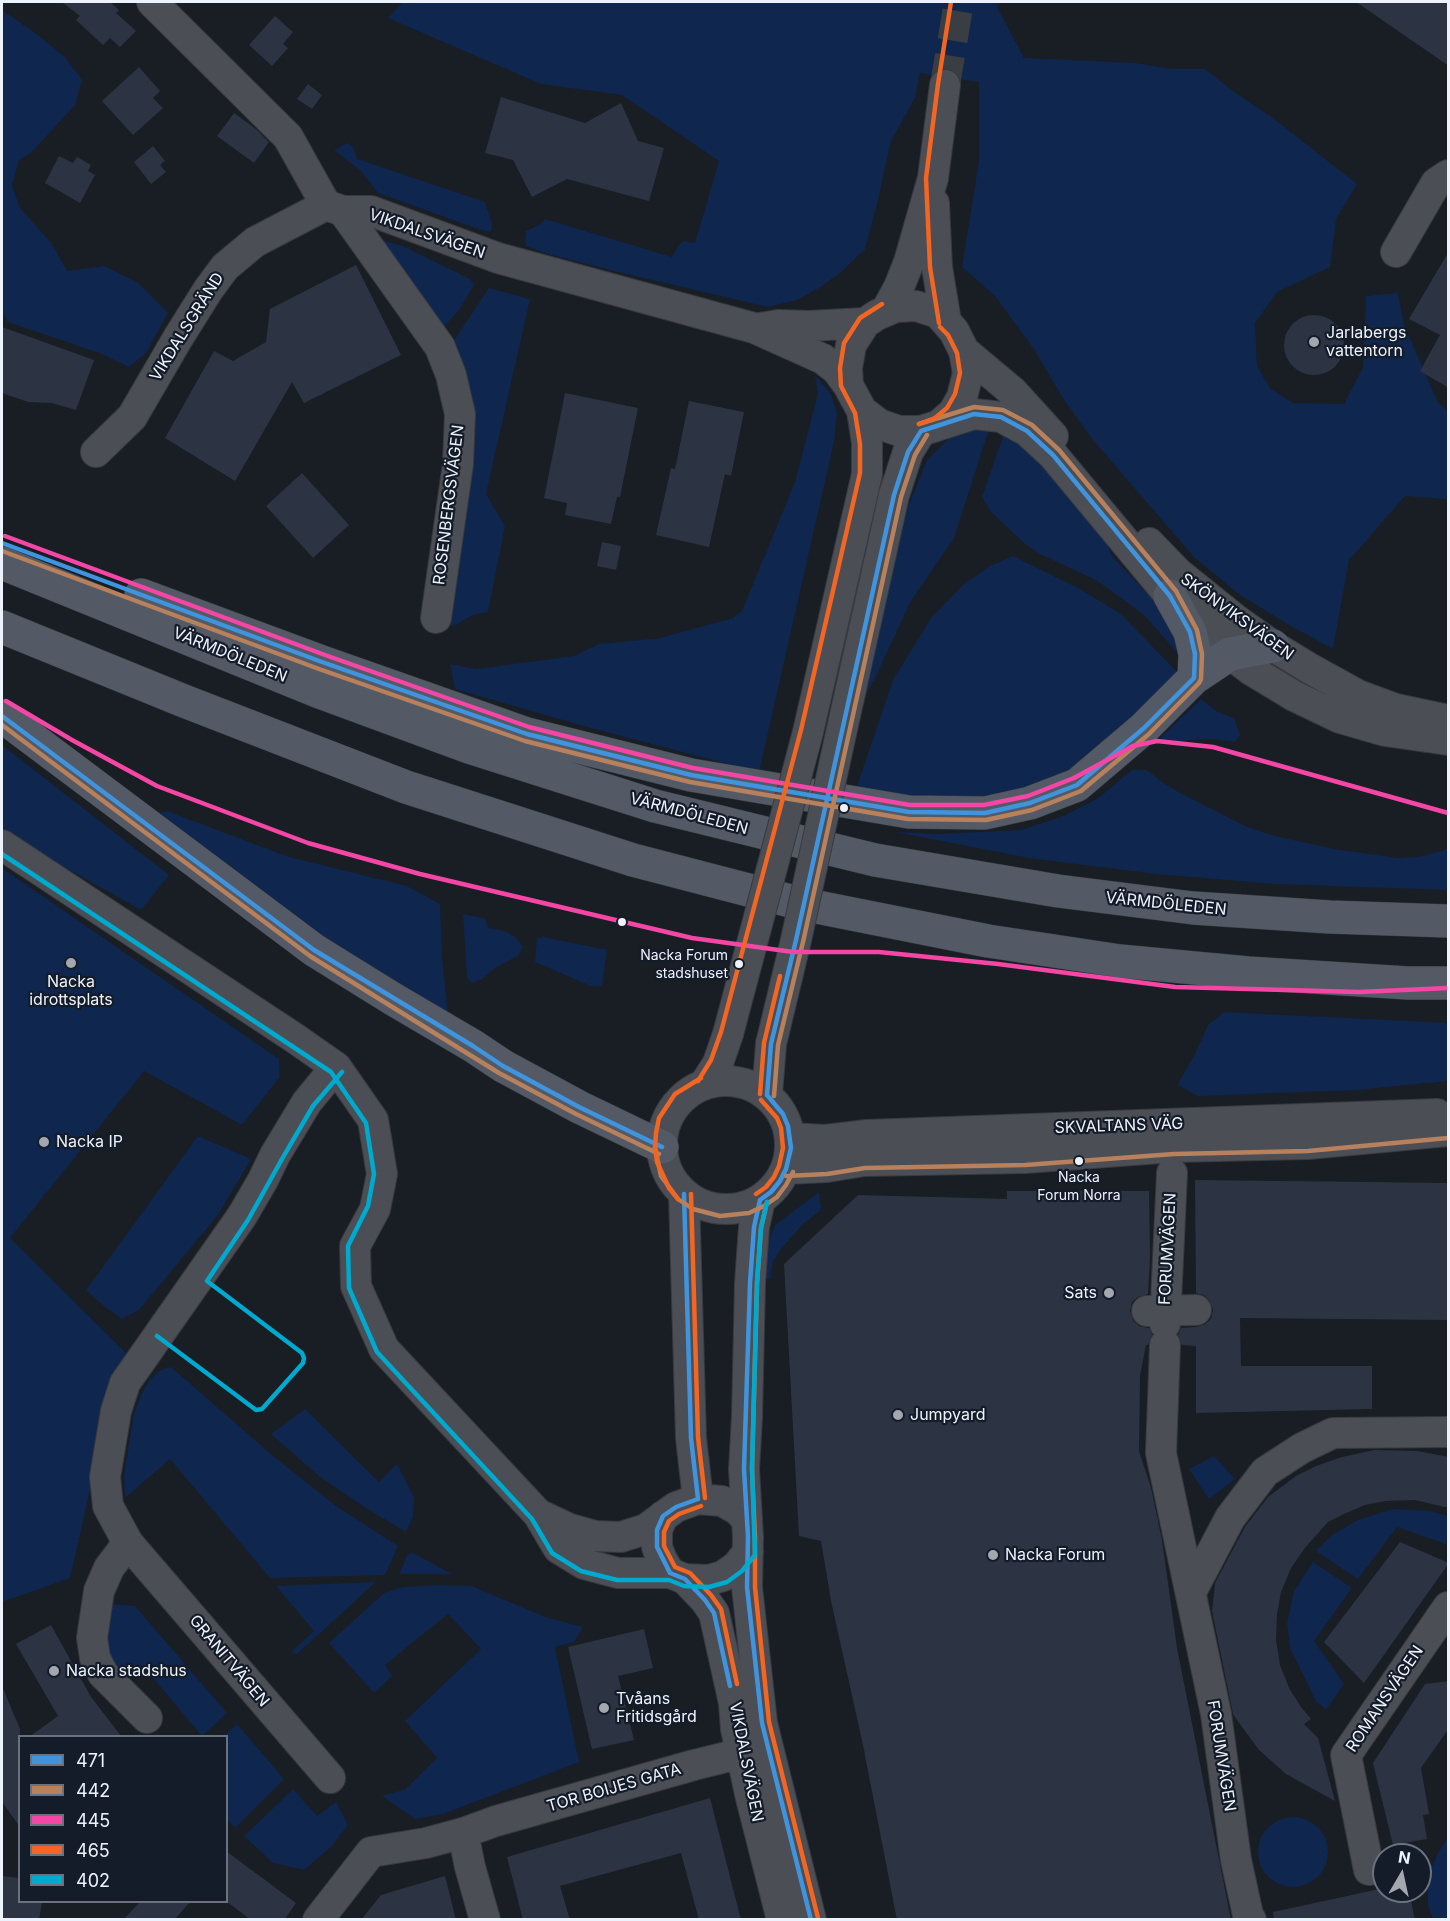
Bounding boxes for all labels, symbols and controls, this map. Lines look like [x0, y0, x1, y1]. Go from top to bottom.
street label: VIKDALSVÄGEN [366, 205, 488, 263]
street label: VIKDALSGRÄND [146, 269, 228, 385]
place label: Jarlabergs vattentorn [1326, 323, 1406, 361]
marker: Jarlabergs vattentorn [1307, 335, 1321, 349]
street label: ROSENBERGSVÄGEN [430, 424, 468, 586]
street label: SKÖNVIKSVÄGEN [1177, 570, 1297, 664]
street label: VÄRMDÖLEDEN [170, 623, 290, 687]
street label: VÄRMDÖLEDEN [628, 789, 750, 839]
unlabelled marker [838, 802, 850, 814]
street label: VÄRMDÖLEDEN [1105, 888, 1227, 920]
unlabelled marker [616, 916, 628, 928]
place label: Nacka Forum stadshuset [640, 948, 728, 981]
marker: Nacka idrottsplats [64, 956, 78, 970]
marker: Nacka Forum stadshuset [733, 958, 745, 970]
place label: Nacka idrottsplats [29, 972, 113, 1010]
street label: SKVALTANS VÄG [1054, 1114, 1184, 1138]
place label: Nacka IP [56, 1132, 123, 1152]
marker: Nacka IP [37, 1135, 51, 1149]
marker: Nacka Forum Norra [1073, 1155, 1085, 1167]
place label: Nacka Forum Norra [1037, 1170, 1121, 1202]
street label: FORUMVÄGEN [1155, 1192, 1181, 1306]
place label: Sats [1064, 1283, 1097, 1303]
marker: Sats [1102, 1286, 1116, 1300]
place label: Jumpyard [910, 1405, 986, 1425]
marker: Jumpyard [891, 1408, 905, 1422]
place label: Nacka Forum [1005, 1545, 1105, 1565]
marker: Nacka Forum [986, 1548, 1000, 1562]
street label: GRANITVÄGEN [185, 1611, 273, 1711]
street label: ROMANSVÄGEN [1342, 1642, 1428, 1756]
place label: Nacka stadshus [66, 1661, 187, 1681]
marker: Nacka stadshus [47, 1664, 61, 1678]
place label: Tvåans Fritidsgård [616, 1689, 697, 1727]
street label: FORUMVÄGEN [1203, 1699, 1239, 1813]
marker: Tvåans Fritidsgård [597, 1701, 611, 1715]
street label: VIKDALSVÄGEN [725, 1701, 767, 1823]
legend [18, 1735, 228, 1903]
text: 471 [76, 1750, 105, 1771]
street label: TOR BOIJES GATA [545, 1760, 683, 1816]
text: 442 [76, 1780, 110, 1801]
text: 445 [76, 1810, 110, 1831]
text: 465 [76, 1840, 110, 1861]
north arrow [1372, 1843, 1432, 1903]
text: N [1397, 1846, 1412, 1868]
text: 402 [76, 1870, 110, 1891]

